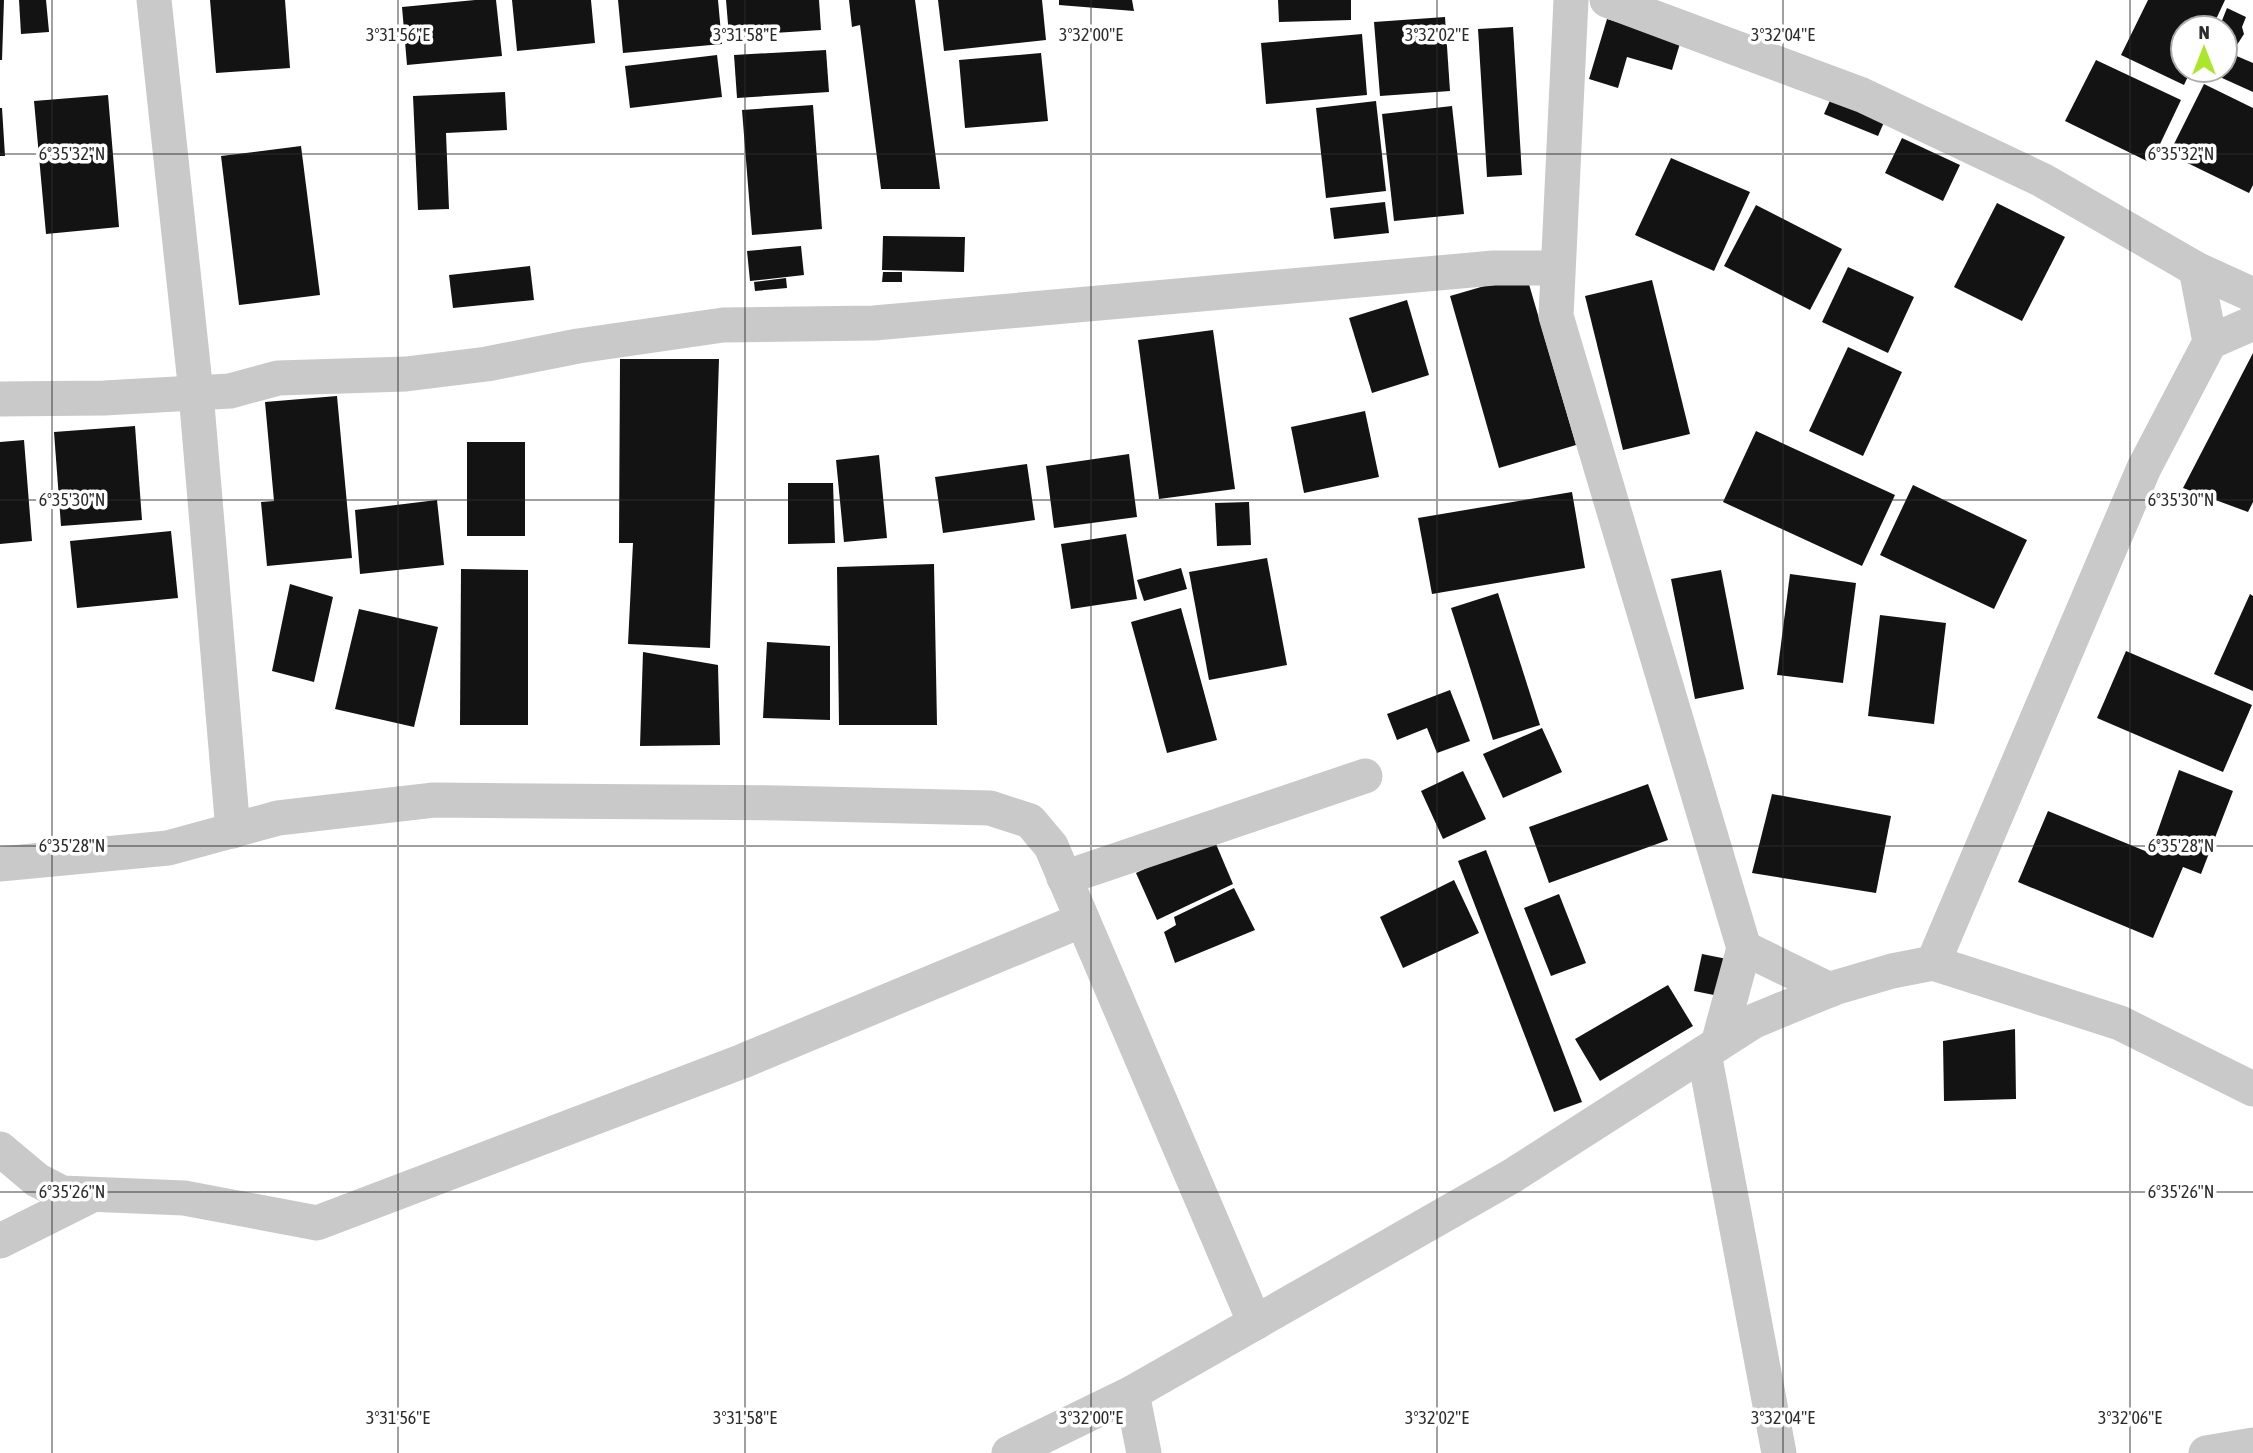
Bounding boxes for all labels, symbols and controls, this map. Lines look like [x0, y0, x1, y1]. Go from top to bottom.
north arrow [2169, 14, 2239, 84]
text: N [2198, 21, 2210, 43]
text: 3°31'56"E [366, 24, 430, 45]
text: 3°31'58"E [713, 24, 777, 45]
text: 3°32'00"E [1059, 24, 1123, 45]
text: 3°32'02"E [1405, 24, 1469, 45]
text: 3°32'04"E [1751, 24, 1815, 45]
text: 6°35'32"N [39, 143, 105, 164]
text: 6°35'32"N [2148, 143, 2214, 164]
text: 6°35'30"N [39, 489, 105, 510]
text: 6°35'30"N [2148, 489, 2214, 510]
text: 6°35'28"N [39, 835, 105, 856]
text: 6°35'28"N [2148, 835, 2214, 856]
text: 6°35'26"N [39, 1181, 105, 1202]
text: 6°35'26"N [2148, 1181, 2214, 1202]
text: 3°31'56"E [366, 1407, 430, 1428]
text: 3°31'58"E [713, 1407, 777, 1428]
text: 3°32'00"E [1059, 1407, 1123, 1428]
text: 3°32'02"E [1405, 1407, 1469, 1428]
text: 3°32'04"E [1751, 1407, 1815, 1428]
text: 3°32'06"E [2098, 1407, 2162, 1428]

